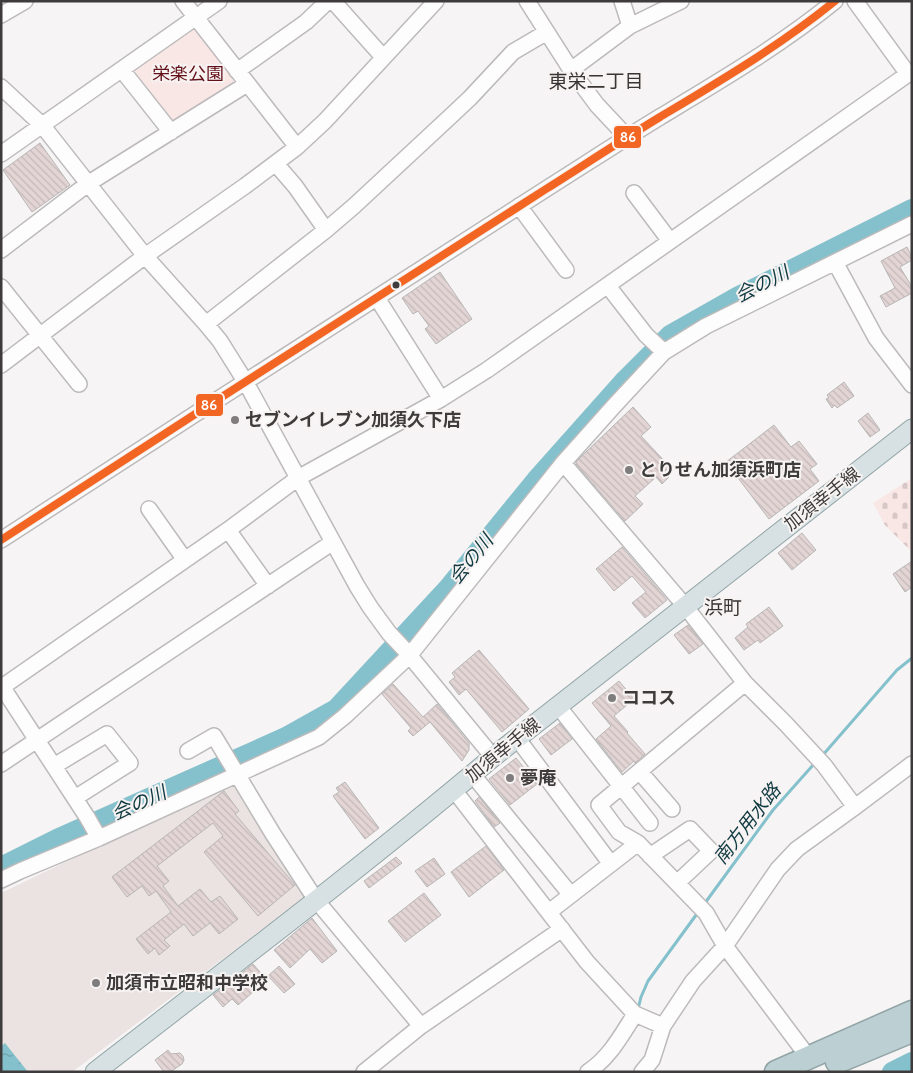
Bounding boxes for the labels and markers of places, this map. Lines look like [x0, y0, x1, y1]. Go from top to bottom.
unlabelled marker [391, 280, 401, 290]
place label: セブンイレブン加須久下店 [245, 409, 461, 431]
marker: セブンイレブン加須久下店 [229, 414, 241, 426]
place label: とりせん加須浜町店 [639, 459, 801, 481]
marker: とりせん加須浜町店 [623, 464, 635, 476]
place label: ココス [622, 687, 676, 709]
marker: ココス [606, 692, 618, 704]
place label: 夢庵 [520, 767, 556, 789]
marker: 夢庵 [504, 772, 516, 784]
place label: 加須市立昭和中学校 [106, 972, 268, 994]
marker: 加須市立昭和中学校 [90, 977, 102, 989]

